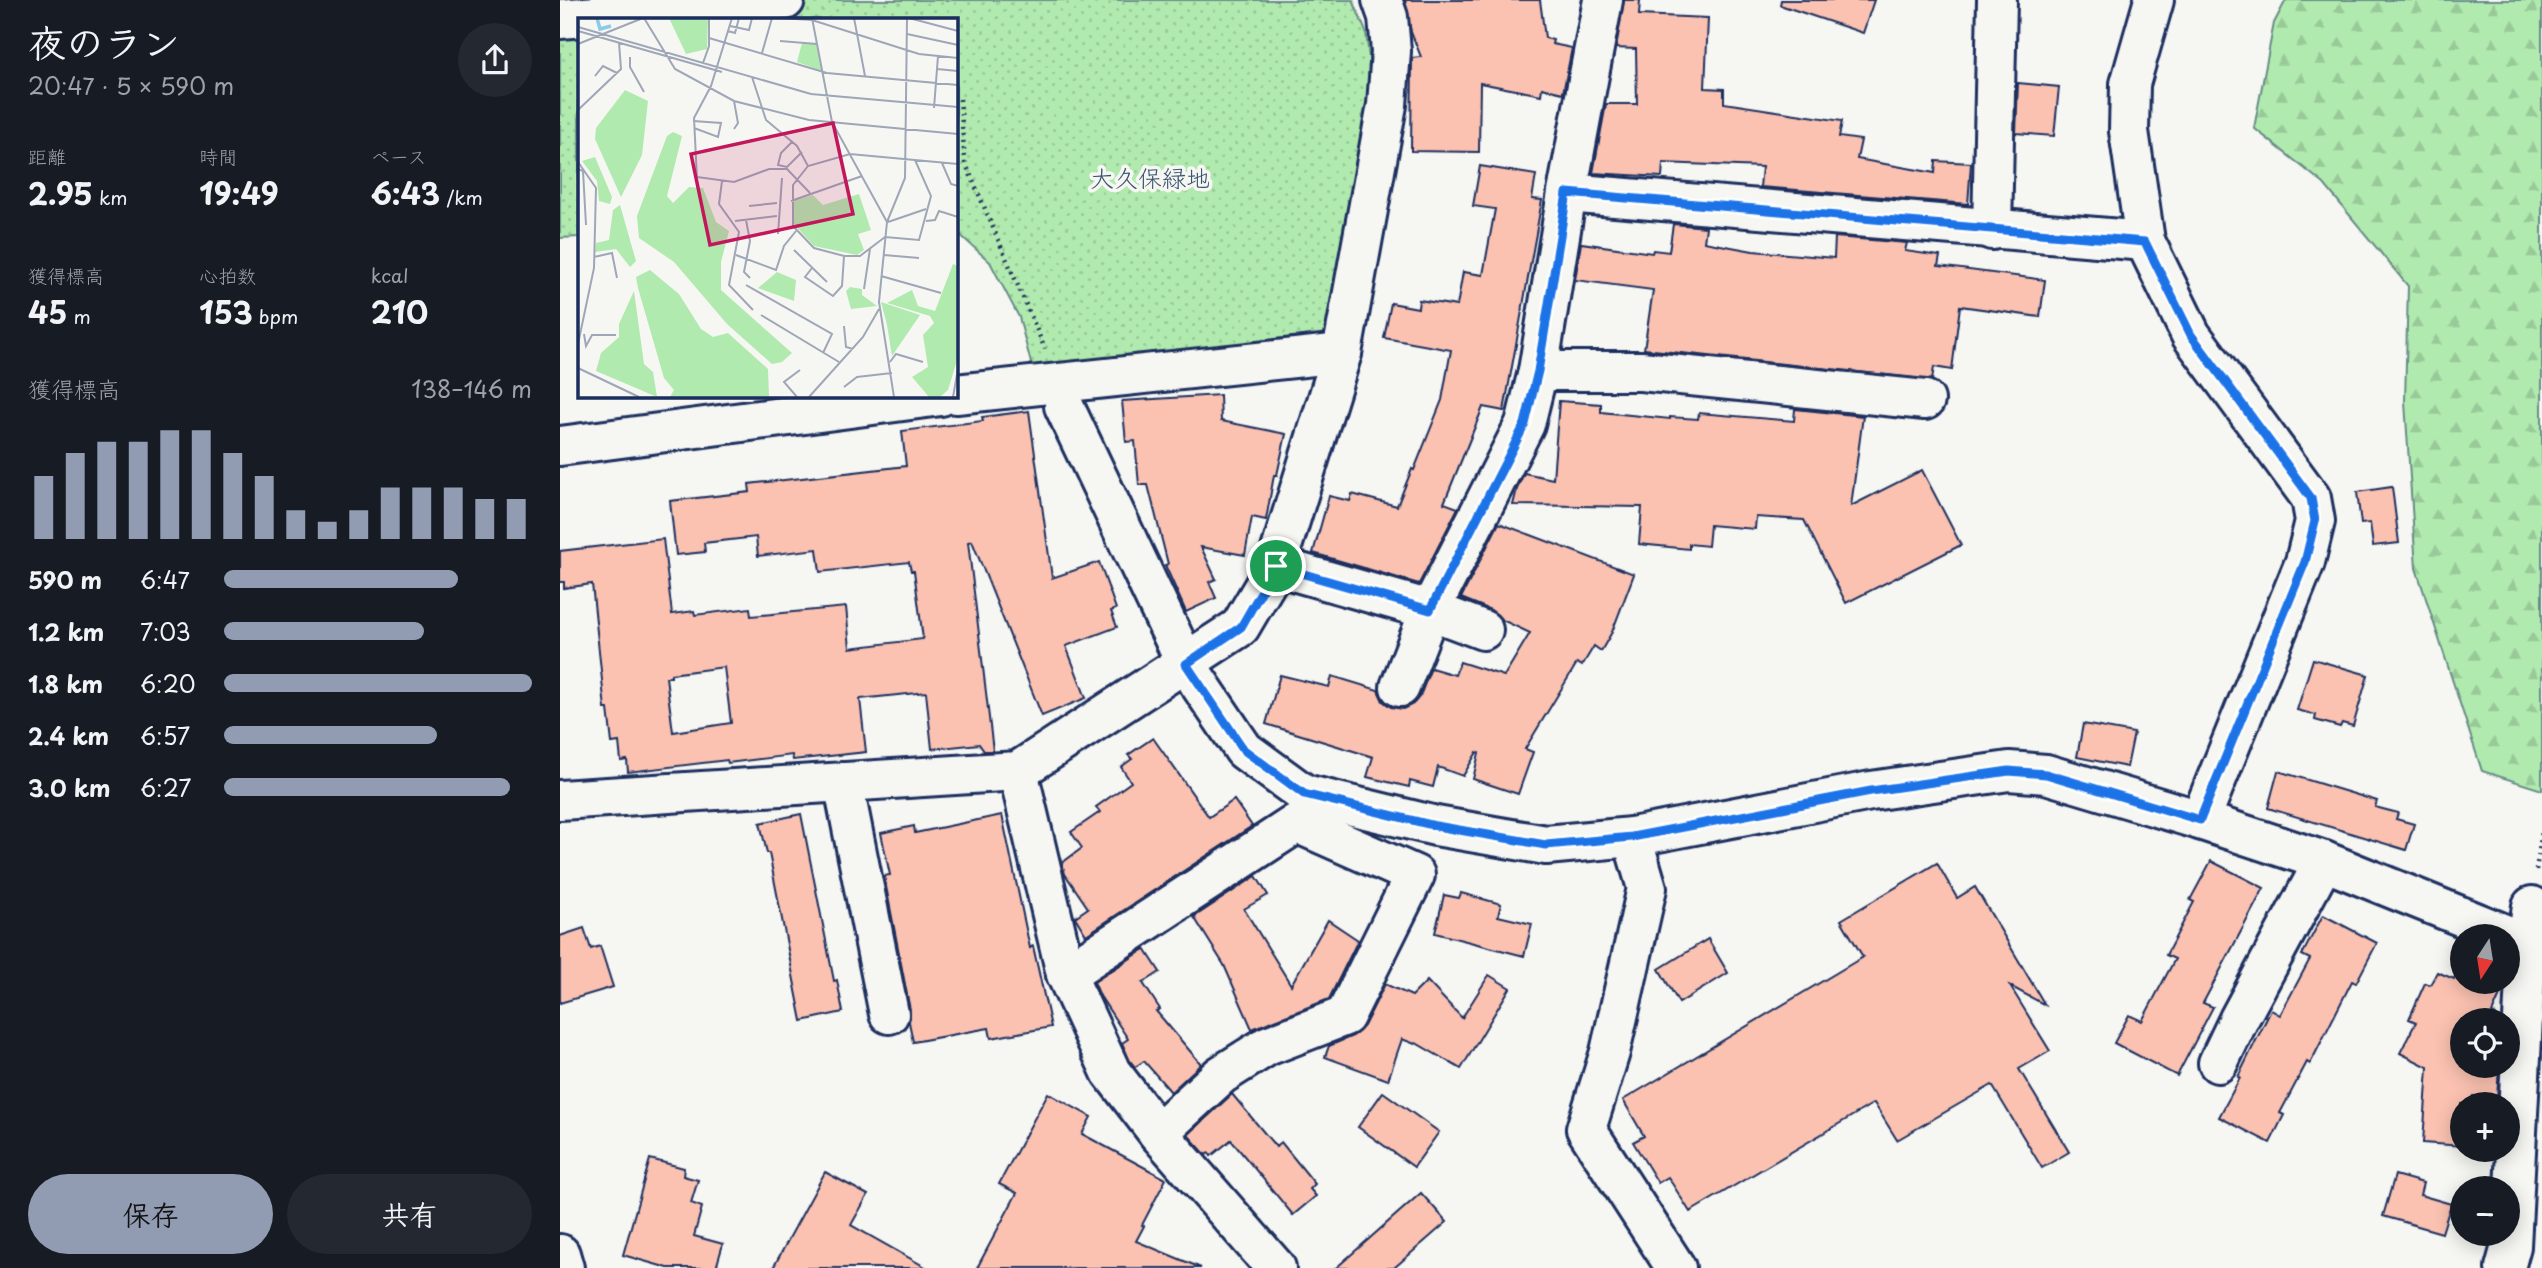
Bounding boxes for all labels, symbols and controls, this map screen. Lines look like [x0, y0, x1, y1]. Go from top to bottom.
text: 夜のラン [28, 13, 180, 70]
inset map [578, 18, 957, 397]
button: share [458, 23, 532, 97]
text: 20:47 · 5 × 590 m [28, 68, 234, 103]
text: 距離 [28, 142, 66, 170]
text: 時間 [199, 142, 237, 170]
text: ペース [371, 142, 427, 170]
park label: 大久保緑地 [1090, 159, 1210, 195]
text: 2.95 [28, 170, 93, 215]
text: 19:49 [199, 170, 279, 215]
text: 6:43 [371, 170, 440, 215]
text: km [93, 183, 127, 211]
text: /km [440, 183, 483, 211]
text: 獲得標高 [28, 261, 104, 289]
text: 心拍数 [199, 261, 256, 289]
text: kcal [371, 261, 409, 289]
text: 45 [28, 289, 67, 334]
text: 153 [199, 289, 253, 334]
text: 210 [371, 289, 428, 334]
text: m [67, 302, 91, 330]
text: bpm [253, 302, 298, 330]
text: 獲得標高 [28, 371, 120, 406]
text: 138–146 m [411, 371, 532, 406]
pin [1246, 536, 1306, 596]
icon: arrive [1257, 547, 1295, 585]
text: 590 m [28, 562, 102, 597]
text: 6:47 [140, 562, 190, 597]
text: 1.2 km [28, 614, 104, 649]
text: 7:03 [140, 614, 191, 649]
text: 1.8 km [28, 666, 103, 701]
text: 6:20 [140, 666, 196, 701]
text: 2.4 km [28, 718, 109, 753]
text: 6:57 [140, 718, 190, 753]
text: 3.0 km [28, 770, 110, 805]
text: 6:27 [140, 770, 191, 805]
north arrow [2450, 924, 2520, 994]
map controls [2450, 924, 2520, 1246]
button: locate [2450, 1008, 2520, 1078]
button: + [2450, 1092, 2520, 1162]
button: 保存 [28, 1174, 273, 1254]
button: 共有 [287, 1174, 532, 1254]
button: − [2450, 1176, 2520, 1246]

